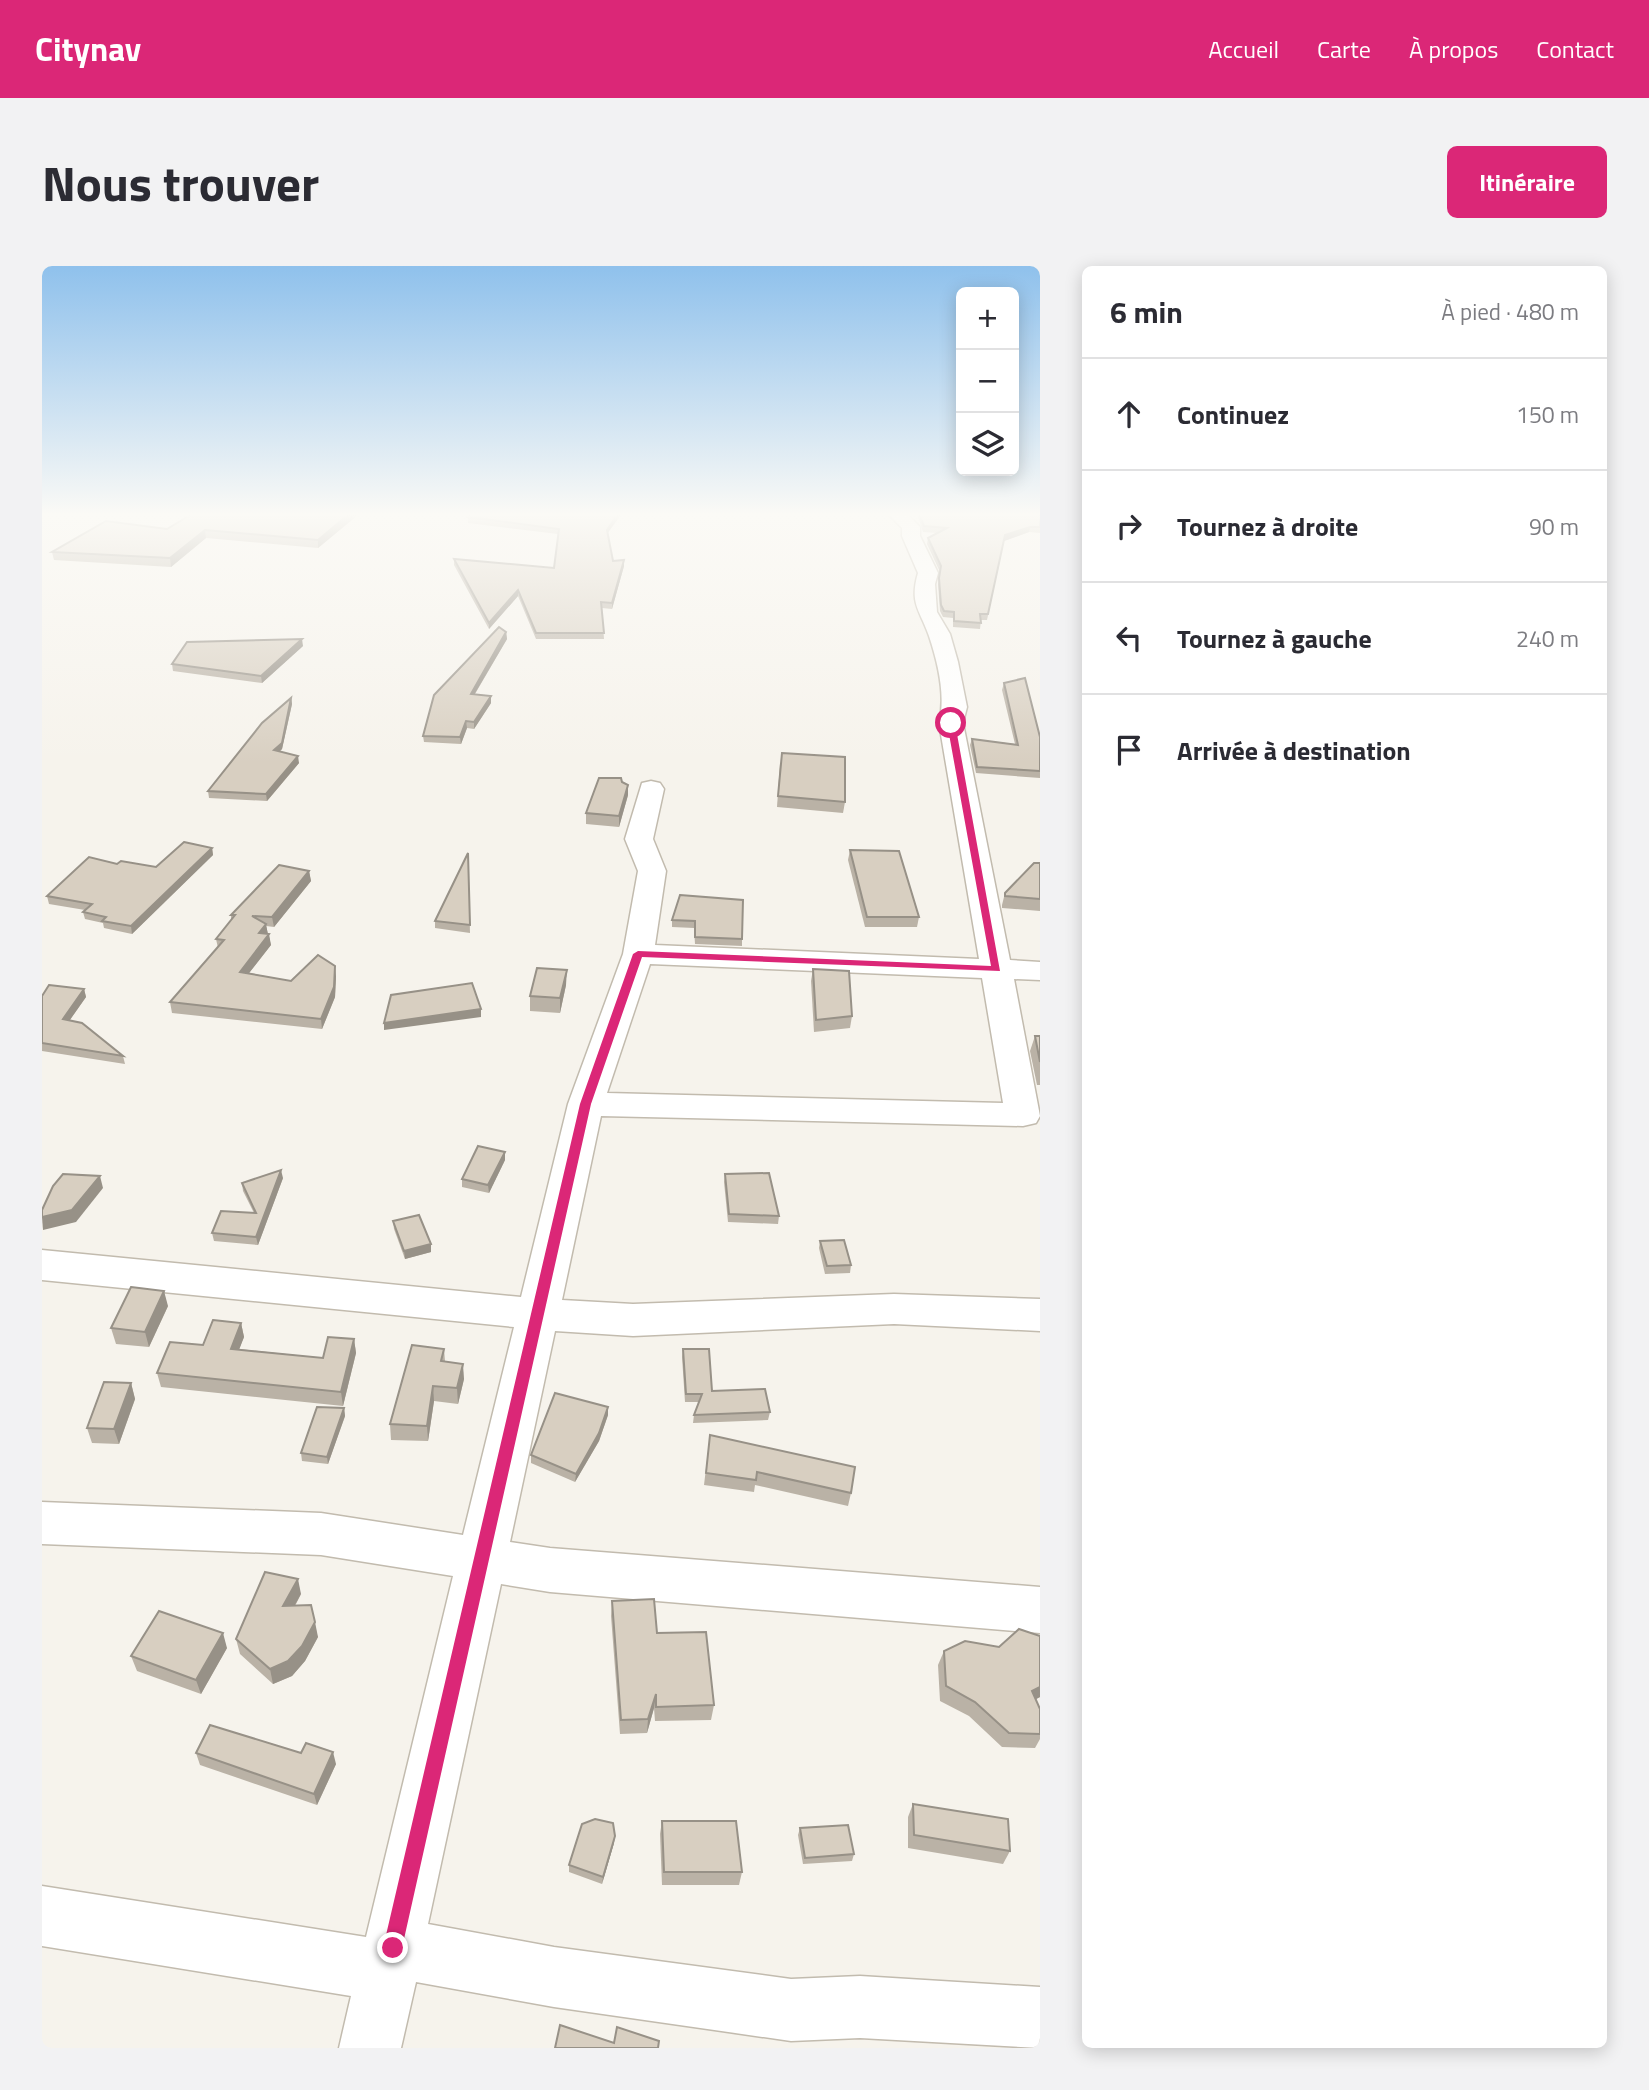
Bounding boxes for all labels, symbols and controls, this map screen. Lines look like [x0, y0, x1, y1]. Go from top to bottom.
text: Citynav [35, 24, 141, 74]
text: Accueil [1208, 31, 1279, 67]
text: Carte [1317, 31, 1371, 67]
text: À propos [1409, 31, 1498, 67]
text: Contact [1536, 31, 1614, 67]
text: Nous trouver [42, 145, 319, 220]
button: Itinéraire [1447, 146, 1607, 218]
map controls [956, 287, 1019, 476]
button: + [956, 287, 1019, 350]
text: 6 min [1110, 289, 1183, 335]
text: À pied · 480 m [1441, 294, 1579, 329]
button: − [956, 350, 1019, 413]
icon: ahead [1110, 395, 1148, 433]
text: Continuez [1177, 395, 1289, 434]
text: 150 m [1516, 397, 1579, 432]
button: layers [956, 413, 1019, 476]
icon: right [1110, 507, 1148, 545]
text: Tournez à droite [1177, 507, 1358, 546]
text: 90 m [1529, 509, 1579, 544]
icon: left [1110, 619, 1148, 657]
text: Tournez à gauche [1177, 619, 1372, 658]
text: 240 m [1516, 621, 1579, 656]
route start [935, 707, 966, 738]
icon: arrive [1110, 731, 1148, 769]
text: Arrivée à destination [1177, 731, 1411, 770]
route end [377, 1932, 408, 1963]

